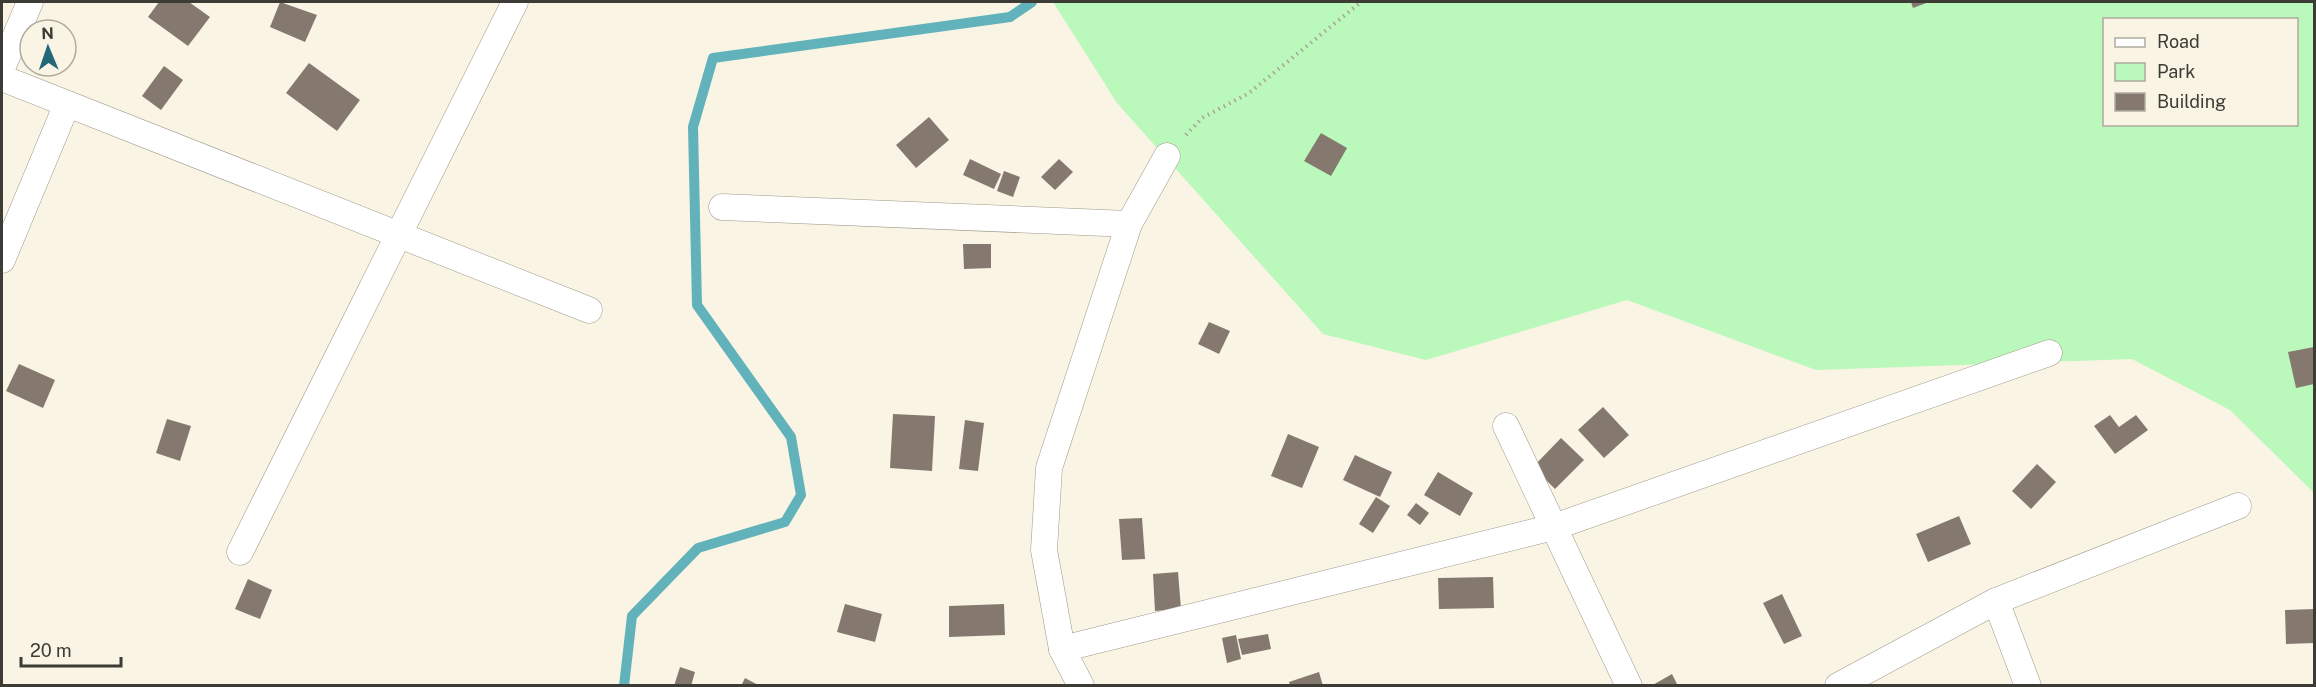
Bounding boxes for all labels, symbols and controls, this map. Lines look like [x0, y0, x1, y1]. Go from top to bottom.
north arrow [18, 18, 78, 78]
legend [2103, 18, 2298, 126]
text: N [41, 24, 54, 43]
text: Road [2157, 31, 2200, 52]
text: Park [2157, 61, 2195, 82]
text: Building [2157, 91, 2226, 112]
scale bar [21, 630, 122, 668]
text: 20 m [30, 640, 72, 661]

